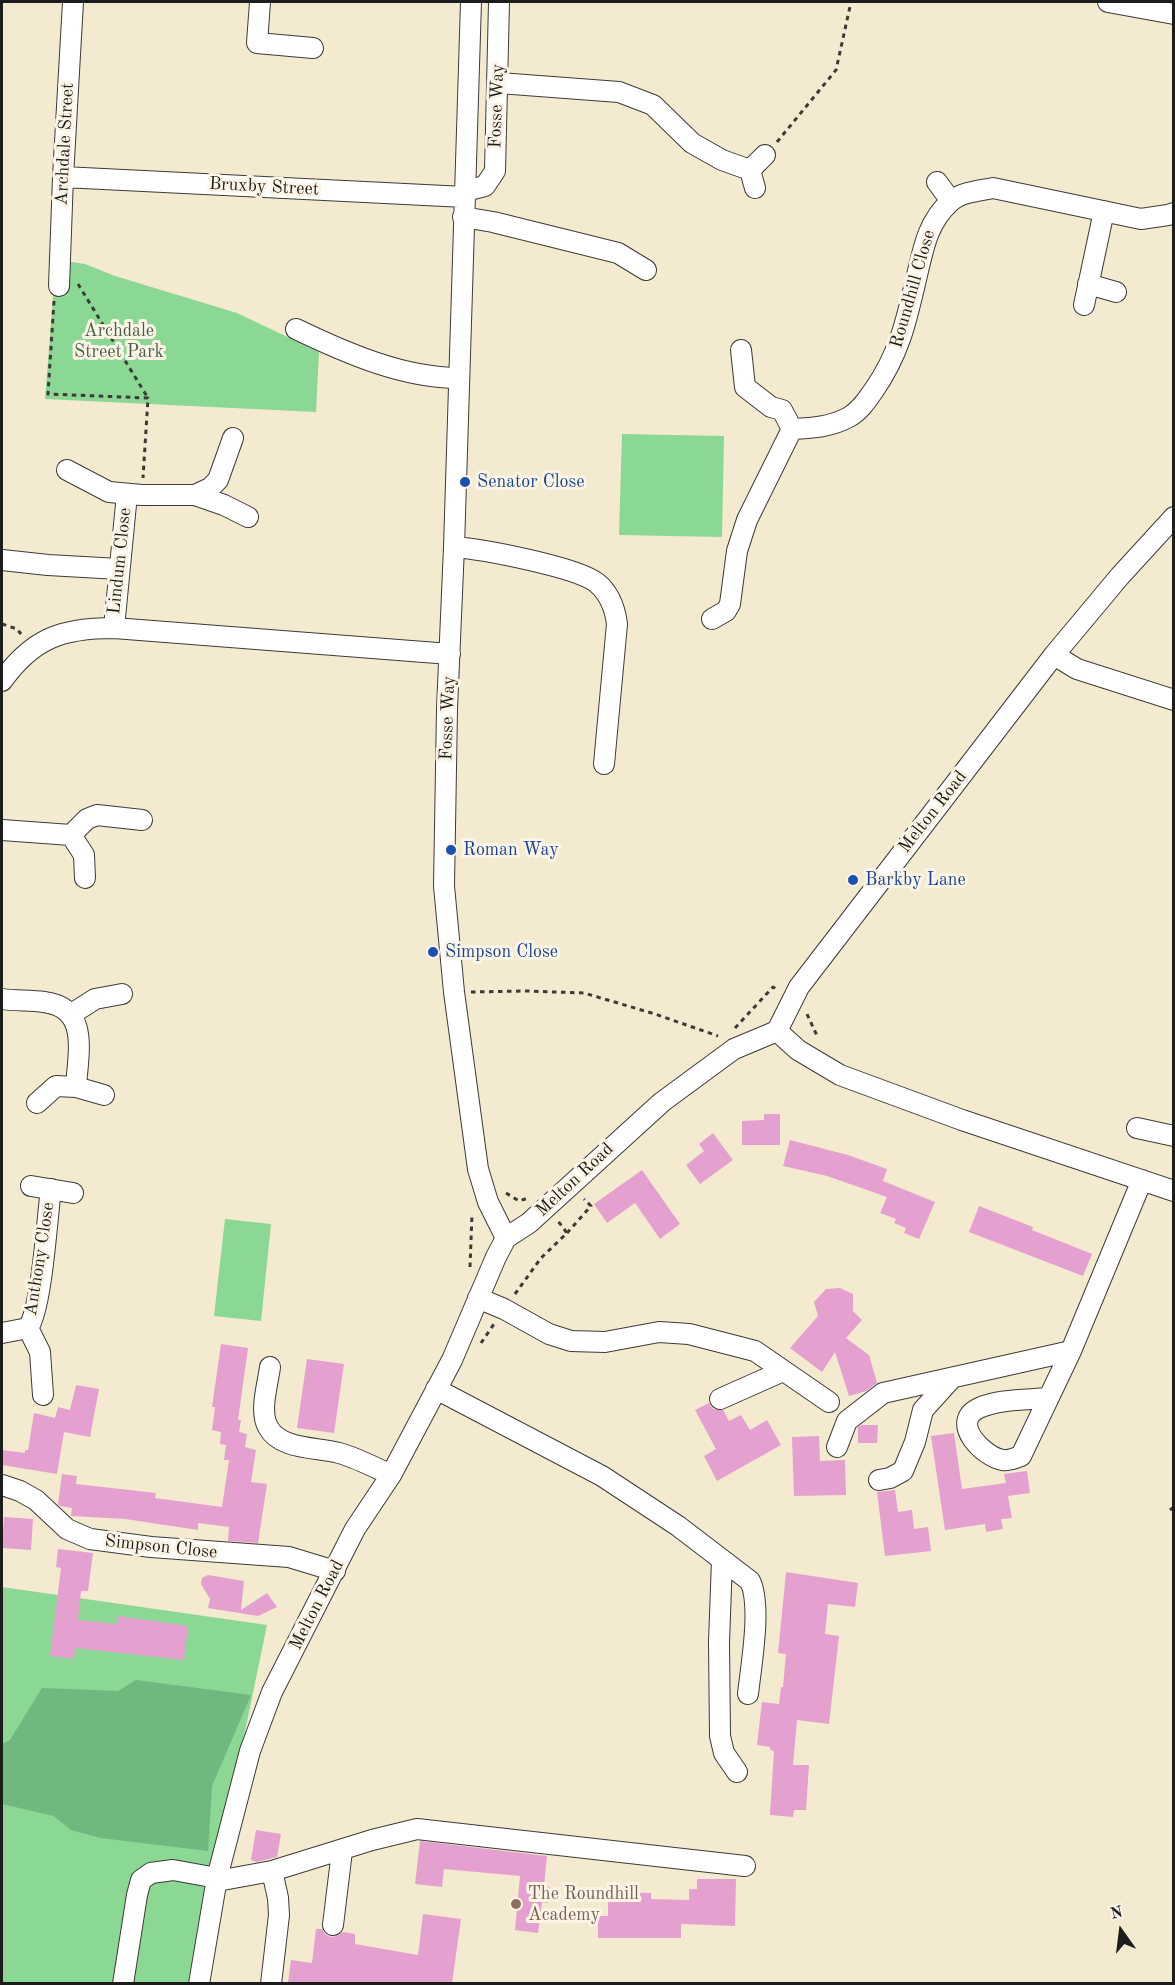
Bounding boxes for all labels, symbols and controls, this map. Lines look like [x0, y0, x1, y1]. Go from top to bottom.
street label: Fosse Way [485, 63, 509, 149]
street label: Archdale Street [51, 82, 79, 206]
street label: Bruxby Street [208, 173, 320, 201]
street label: Roundhill Close [886, 227, 940, 351]
park label: Archdale Street Park [74, 320, 164, 362]
place label: Senator Close [477, 471, 585, 493]
marker: Senator Close [458, 475, 472, 489]
street label: Lindum Close [104, 507, 136, 615]
street label: Fosse Way [436, 675, 460, 761]
street label: Melton Road [894, 767, 972, 857]
place label: Roman Way [463, 839, 559, 861]
marker: Roman Way [444, 843, 458, 857]
place label: Barkby Lane [865, 869, 966, 891]
marker: Barkby Lane [846, 873, 860, 887]
place label: Simpson Close [445, 941, 558, 963]
marker: Simpson Close [426, 945, 440, 959]
street label: Melton Road [532, 1139, 618, 1221]
street label: Anthony Close [20, 1201, 60, 1317]
street label: Simpson Close [104, 1530, 218, 1564]
street label: Melton Road [285, 1556, 349, 1654]
place label: The Roundhill Academy [528, 1883, 639, 1926]
marker: The Roundhill Academy [509, 1897, 523, 1911]
north arrow [1091, 1901, 1151, 1961]
text: N [1109, 1904, 1125, 1923]

